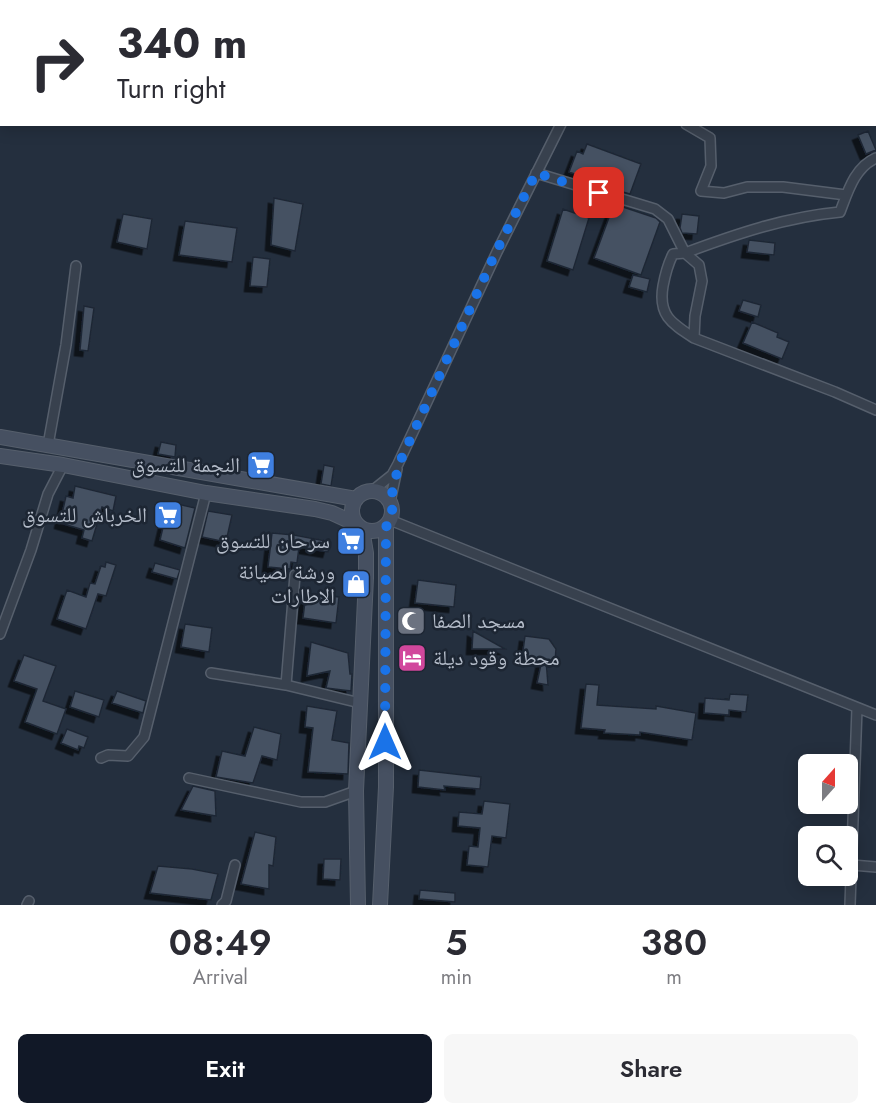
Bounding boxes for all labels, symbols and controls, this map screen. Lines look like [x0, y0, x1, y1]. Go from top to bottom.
text: 340 m [117, 13, 247, 74]
icon: right [18, 24, 96, 102]
text: Turn right [117, 69, 225, 108]
pin [573, 167, 624, 218]
icon: arrive [582, 176, 615, 209]
supermarket icon: النجمة للتسوق [245, 449, 277, 481]
place label: النجمة للتسوق [131, 450, 240, 480]
supermarket icon: الخرباش للتسوق [152, 499, 184, 531]
place label: الخرباش للتسوق [22, 500, 147, 530]
supermarket icon: سرحان للتسوق [335, 525, 367, 557]
place label: سرحان للتسوق [216, 526, 330, 556]
place label: ورشة لصيانة الاطارات [239, 557, 335, 611]
shop icon: ورشة لصيانة الاطارات [340, 568, 372, 600]
mosque icon: مسجد الصفا [395, 605, 427, 637]
place label: مسجد الصفا [432, 606, 525, 636]
hotel icon: محطة وقود ديلة [396, 642, 428, 674]
place label: محطة وقود ديلة [433, 643, 560, 673]
position arrow [353, 710, 417, 774]
north arrow [798, 754, 858, 814]
map controls [798, 754, 858, 886]
button: search [798, 826, 858, 886]
text: 08:49 [169, 916, 272, 968]
text: 5 [445, 916, 468, 968]
text: 380 [641, 916, 707, 968]
text: Arrival [193, 963, 248, 992]
text: min [441, 963, 472, 992]
text: m [666, 963, 682, 992]
button: Exit [18, 1034, 432, 1103]
button: Share [444, 1034, 858, 1103]

